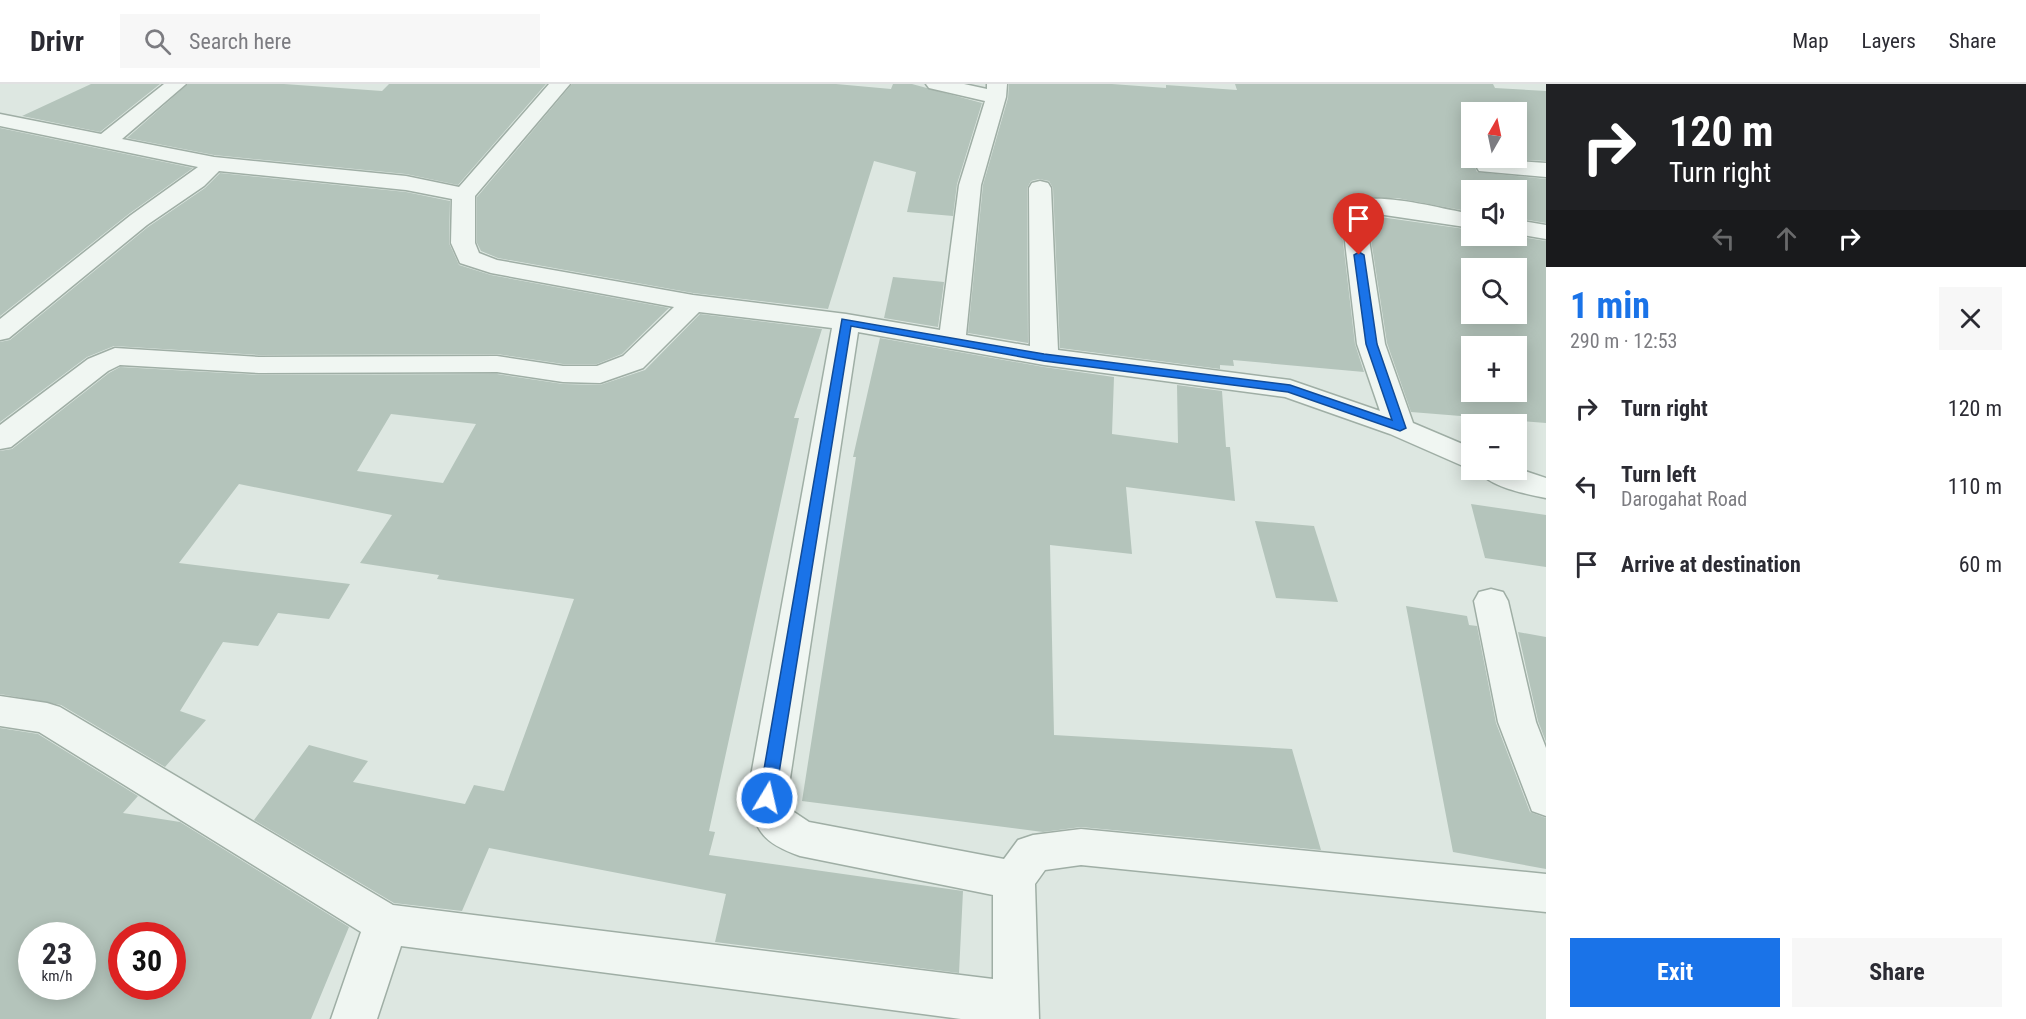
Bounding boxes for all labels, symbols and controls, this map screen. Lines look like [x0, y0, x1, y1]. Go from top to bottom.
search box [120, 14, 540, 68]
text: Drivr [30, 25, 84, 58]
icon: search [141, 25, 174, 58]
text: Search here [189, 29, 291, 54]
text: Map [1792, 29, 1829, 53]
text: Layers [1862, 29, 1916, 53]
text: Share [1949, 29, 1996, 53]
north arrow [1461, 102, 1527, 168]
map controls [1461, 102, 1527, 480]
text: 120 m [1669, 107, 1774, 156]
icon: right [1570, 108, 1648, 186]
text: Turn right [1669, 157, 1771, 189]
button: sound [1461, 180, 1527, 246]
pin [1333, 193, 1384, 255]
icon: arrive [1342, 202, 1375, 235]
icon: left [1707, 222, 1740, 255]
icon: ahead [1770, 222, 1803, 255]
icon: right [1833, 222, 1866, 255]
button: search [1461, 258, 1527, 324]
text: 1 min [1570, 285, 1650, 327]
button: close [1939, 287, 2002, 350]
text: 290 m · 12:53 [1570, 329, 1677, 353]
button: + [1461, 336, 1527, 402]
icon: right [1570, 392, 1603, 425]
text: Turn right [1621, 396, 1708, 421]
text: 120 m [1948, 396, 2002, 421]
button: − [1461, 414, 1527, 480]
text: Turn left [1621, 462, 1696, 487]
icon: left [1570, 470, 1603, 503]
text: 110 m [1948, 474, 2002, 499]
text: Darogahat Road [1621, 487, 1747, 511]
icon: arrive [1570, 548, 1603, 581]
text: Arrive at destination [1621, 552, 1801, 577]
text: 60 m [1959, 552, 2002, 577]
position arrow [735, 766, 799, 830]
speed limit sign: 30 [108, 922, 186, 1000]
text: 23 [42, 936, 72, 971]
button: Exit [1570, 938, 1780, 1007]
button: Share [1792, 938, 2002, 1007]
text: km/h [42, 967, 72, 985]

